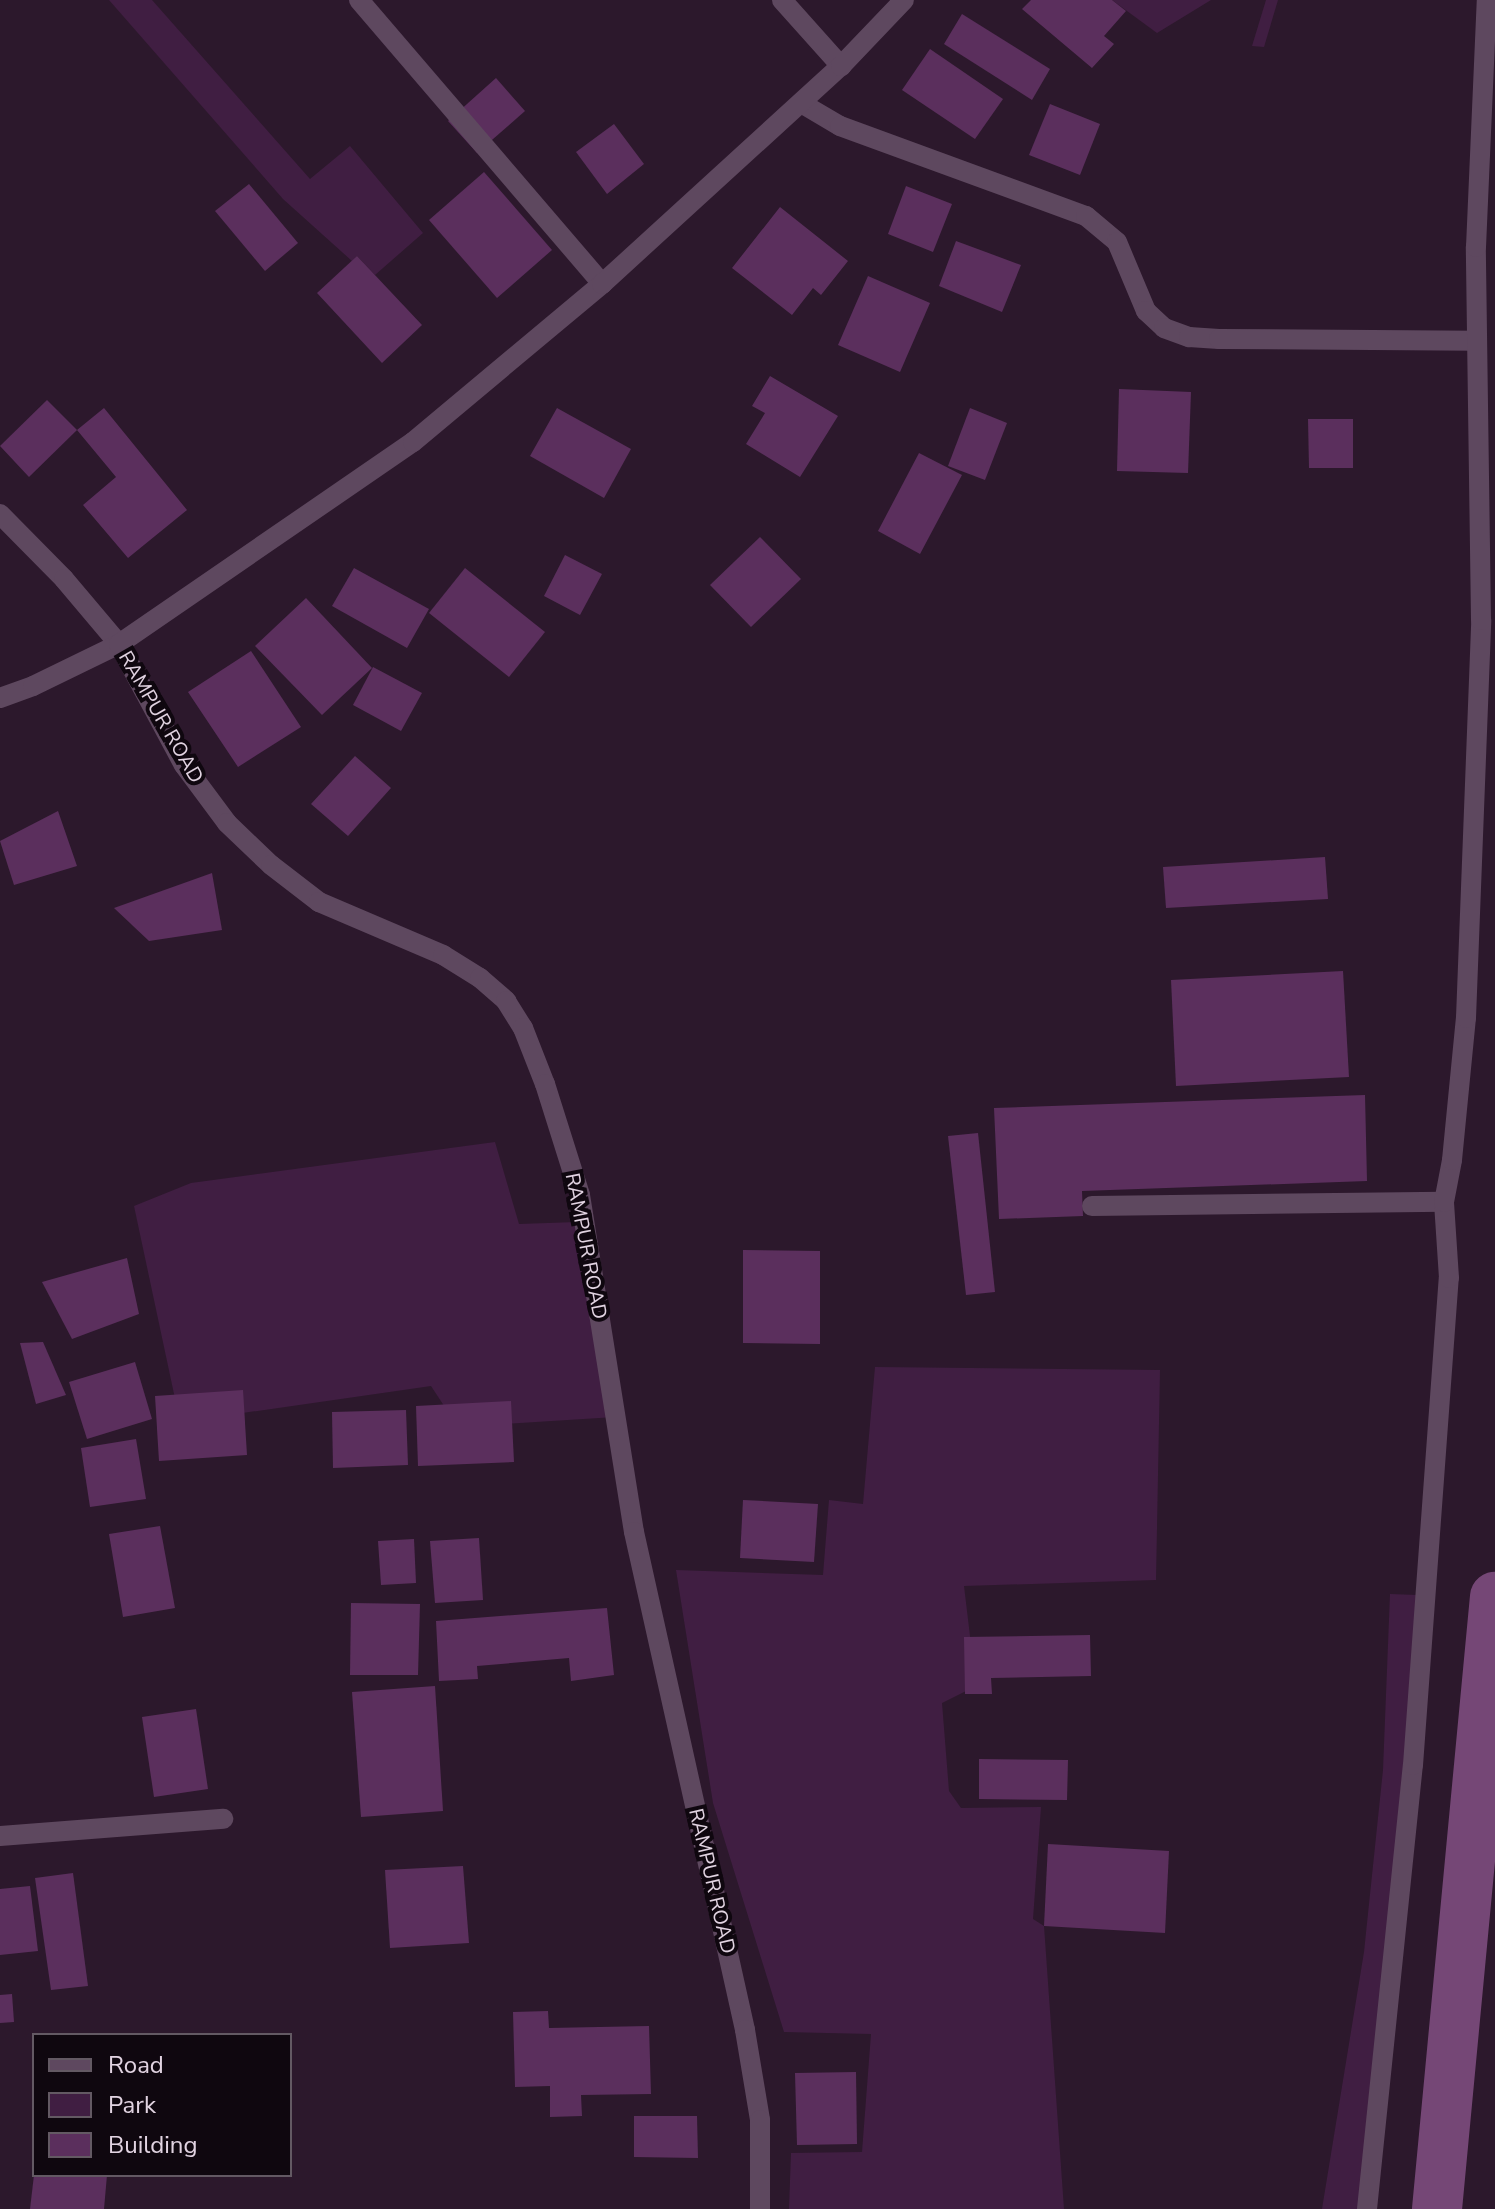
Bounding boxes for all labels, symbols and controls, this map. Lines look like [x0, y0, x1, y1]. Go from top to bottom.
street label: RAMPUR ROAD [114, 647, 208, 787]
street label: RAMPUR ROAD [560, 1171, 612, 1321]
street label: RAMPUR ROAD [684, 1806, 740, 1956]
legend [32, 2033, 292, 2177]
text: Road [108, 2049, 164, 2081]
text: Park [108, 2089, 156, 2121]
text: Building [108, 2129, 198, 2161]

